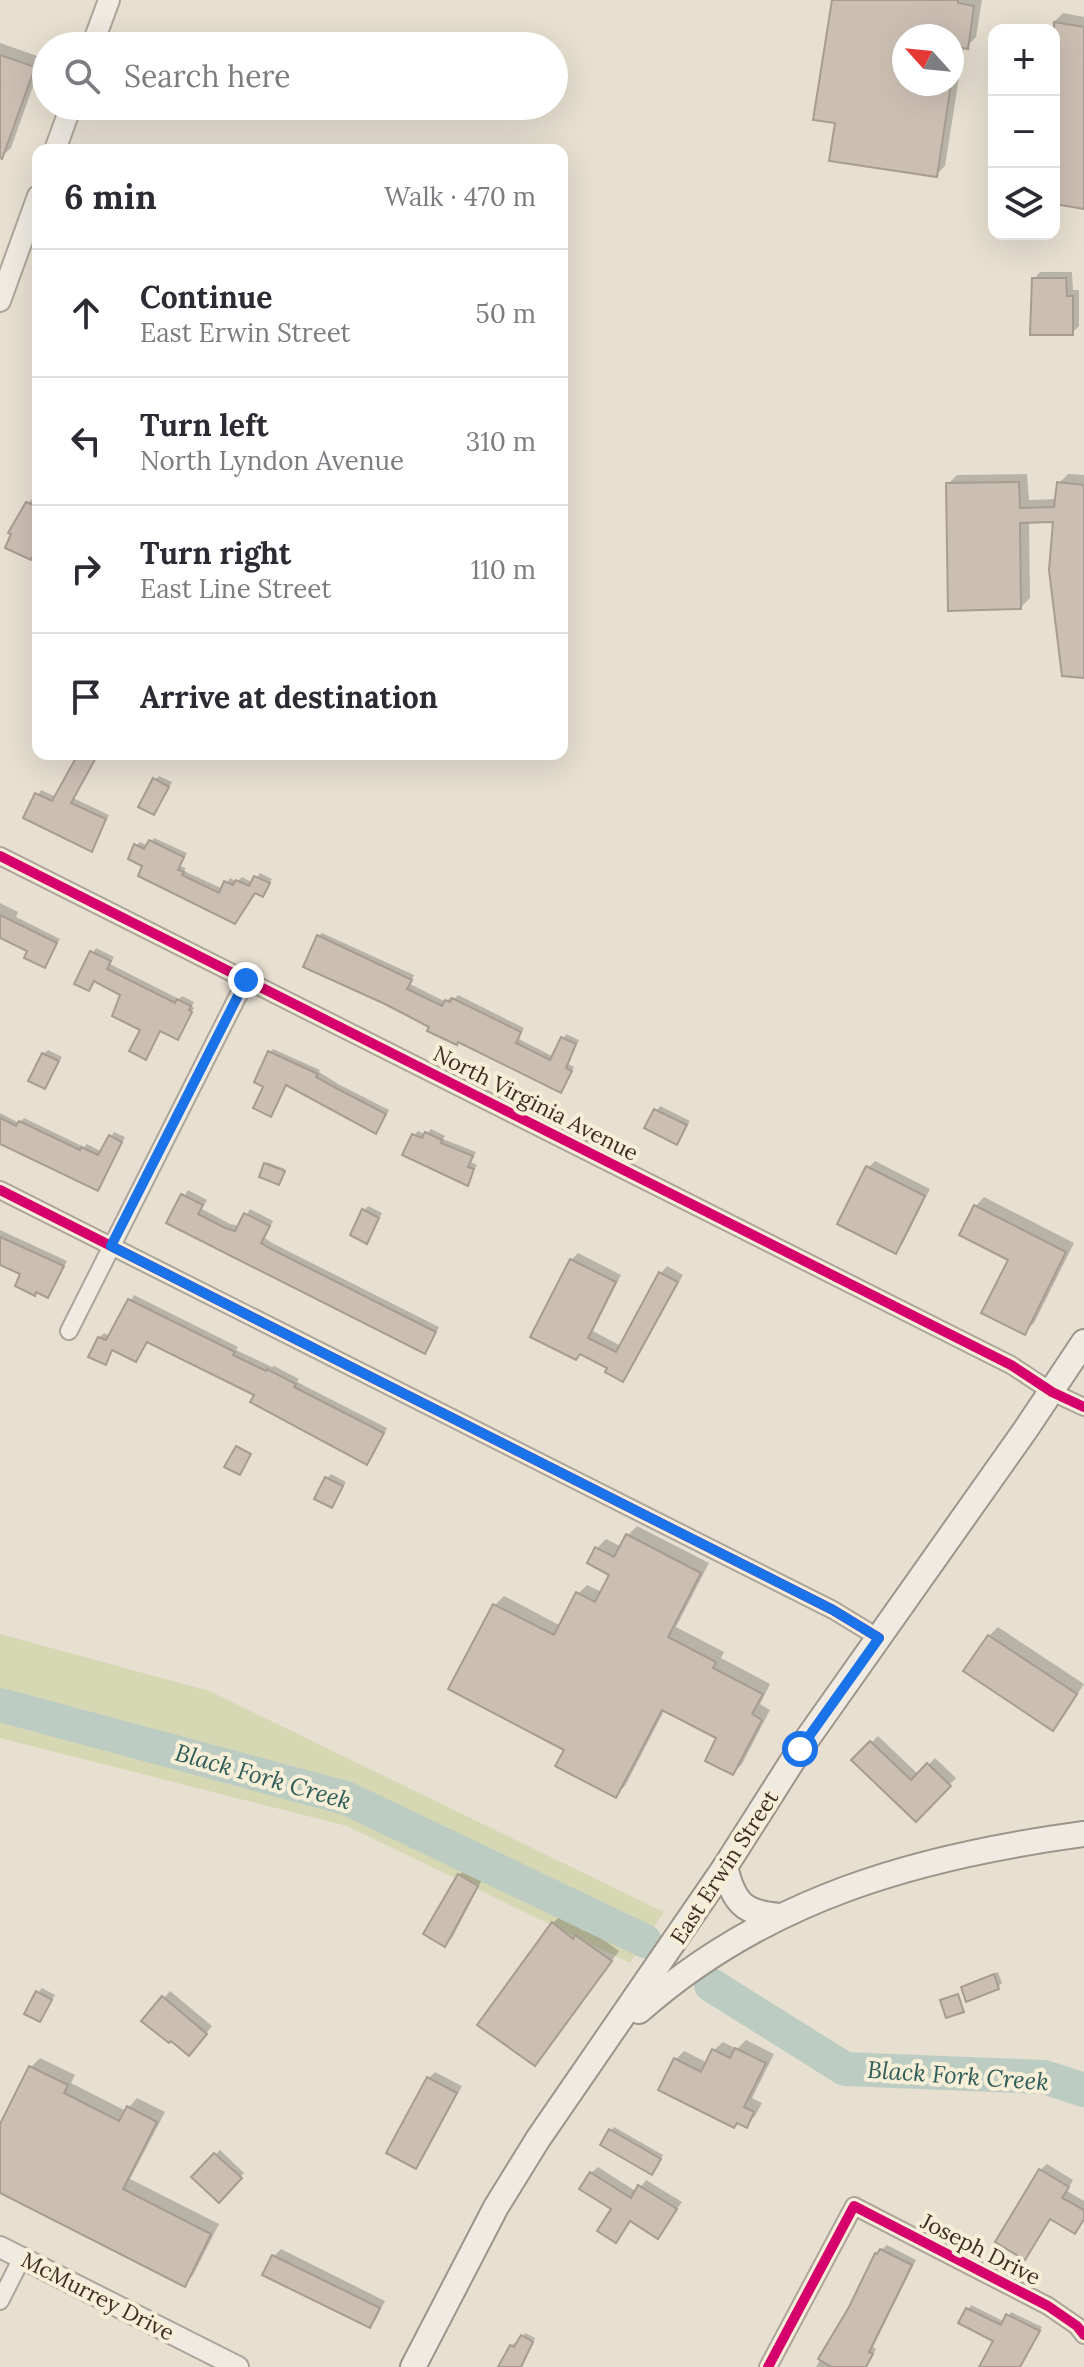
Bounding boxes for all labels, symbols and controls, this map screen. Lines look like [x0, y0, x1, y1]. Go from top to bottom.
north arrow [892, 24, 964, 96]
map controls [988, 24, 1060, 240]
button: + [988, 24, 1060, 96]
search box [32, 32, 568, 120]
icon: search [60, 54, 104, 98]
text: Search here [124, 57, 291, 95]
button: − [988, 96, 1060, 168]
button: layers [988, 168, 1060, 240]
text: 6 min [64, 175, 157, 218]
text: Walk · 470 m [384, 180, 536, 213]
text: Continue [140, 278, 272, 316]
icon: ahead [64, 291, 108, 335]
text: 50 m [476, 297, 536, 330]
text: East Erwin Street [140, 316, 351, 349]
text: Turn left [140, 406, 268, 444]
icon: left [64, 419, 108, 463]
text: 310 m [466, 425, 536, 458]
text: North Lyndon Avenue [140, 444, 404, 477]
text: Turn right [140, 534, 291, 572]
icon: right [64, 547, 108, 591]
text: 110 m [471, 553, 536, 586]
text: East Line Street [140, 572, 331, 605]
icon: arrive [64, 675, 108, 719]
text: Arrive at destination [140, 678, 438, 716]
route end [228, 962, 264, 998]
street label: North Virginia Avenue [429, 1039, 643, 1167]
route start [782, 1731, 818, 1767]
water label: Black Fork Creek [171, 1737, 355, 1816]
street label: East Erwin Street [664, 1784, 785, 1949]
water label: Black Fork Creek [866, 2054, 1050, 2097]
street label: Joseph Drive [916, 2207, 1045, 2291]
street label: McMurrey Drive [17, 2245, 179, 2347]

